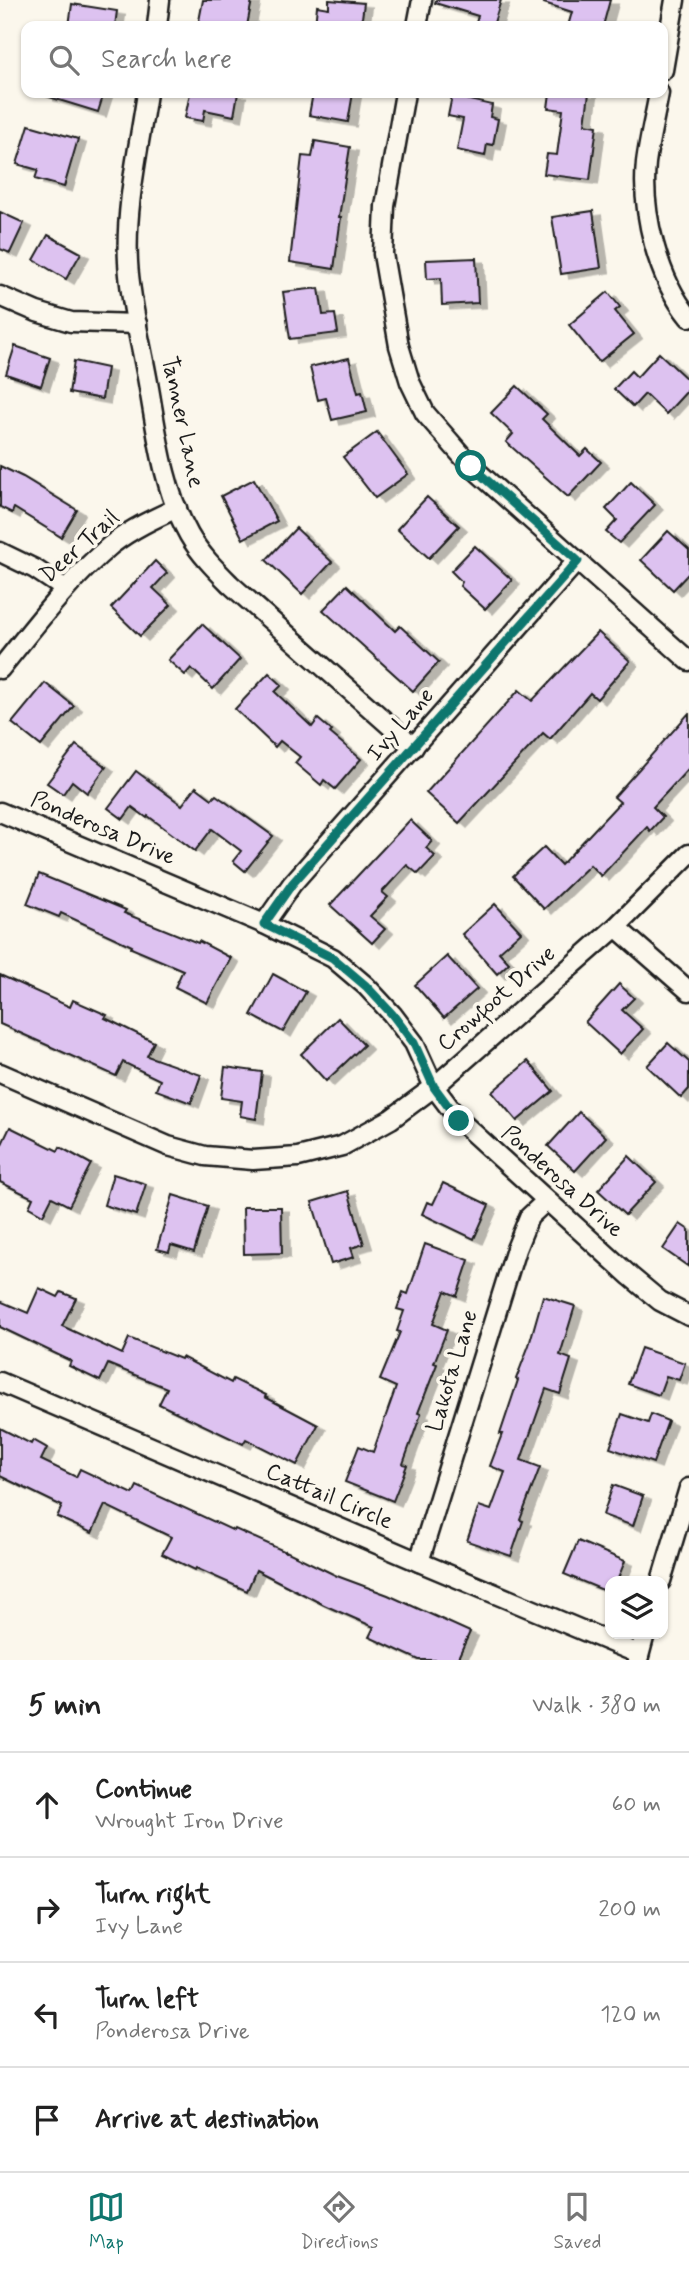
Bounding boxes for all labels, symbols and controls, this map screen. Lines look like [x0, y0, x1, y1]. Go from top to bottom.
search box [21, 21, 668, 98]
icon: search [45, 41, 83, 79]
text: Search here [101, 43, 232, 77]
street label: Tanner Lane [153, 354, 211, 490]
route start [455, 450, 486, 481]
street label: Deer Trail [34, 503, 126, 591]
street label: Ivy Lane [361, 682, 441, 768]
street label: Ponderosa Drive [26, 785, 180, 873]
street label: Crowfoot Drive [431, 939, 563, 1059]
route end [443, 1105, 474, 1136]
street label: Ponderosa Drive [494, 1119, 630, 1245]
street label: Lakota Lane [420, 1306, 486, 1436]
street label: Cattail Circle [261, 1457, 397, 1537]
map controls [605, 1576, 668, 1639]
button: layers [605, 1576, 668, 1639]
text: 5 min [28, 1686, 102, 1725]
text: Walk · 380 m [532, 1691, 661, 1721]
text: Continue [95, 1773, 192, 1807]
icon: ahead [28, 1786, 66, 1824]
text: 60 m [612, 1790, 661, 1820]
text: Wrought Iron Drive [95, 1807, 284, 1837]
text: Turn right [95, 1878, 211, 1912]
icon: right [28, 1891, 66, 1929]
text: 200 m [598, 1895, 661, 1925]
text: Ivy Lane [95, 1912, 183, 1942]
text: Turn left [95, 1983, 199, 2017]
icon: left [28, 1996, 66, 2034]
text: 120 m [600, 2000, 661, 2030]
text: Ponderosa Drive [95, 2017, 250, 2047]
icon: arrive [28, 2101, 66, 2139]
text: Arrive at destination [95, 2103, 319, 2137]
tab: Map [87, 2188, 125, 2255]
tab: Directions [300, 2188, 379, 2255]
tab: Saved [553, 2188, 601, 2255]

